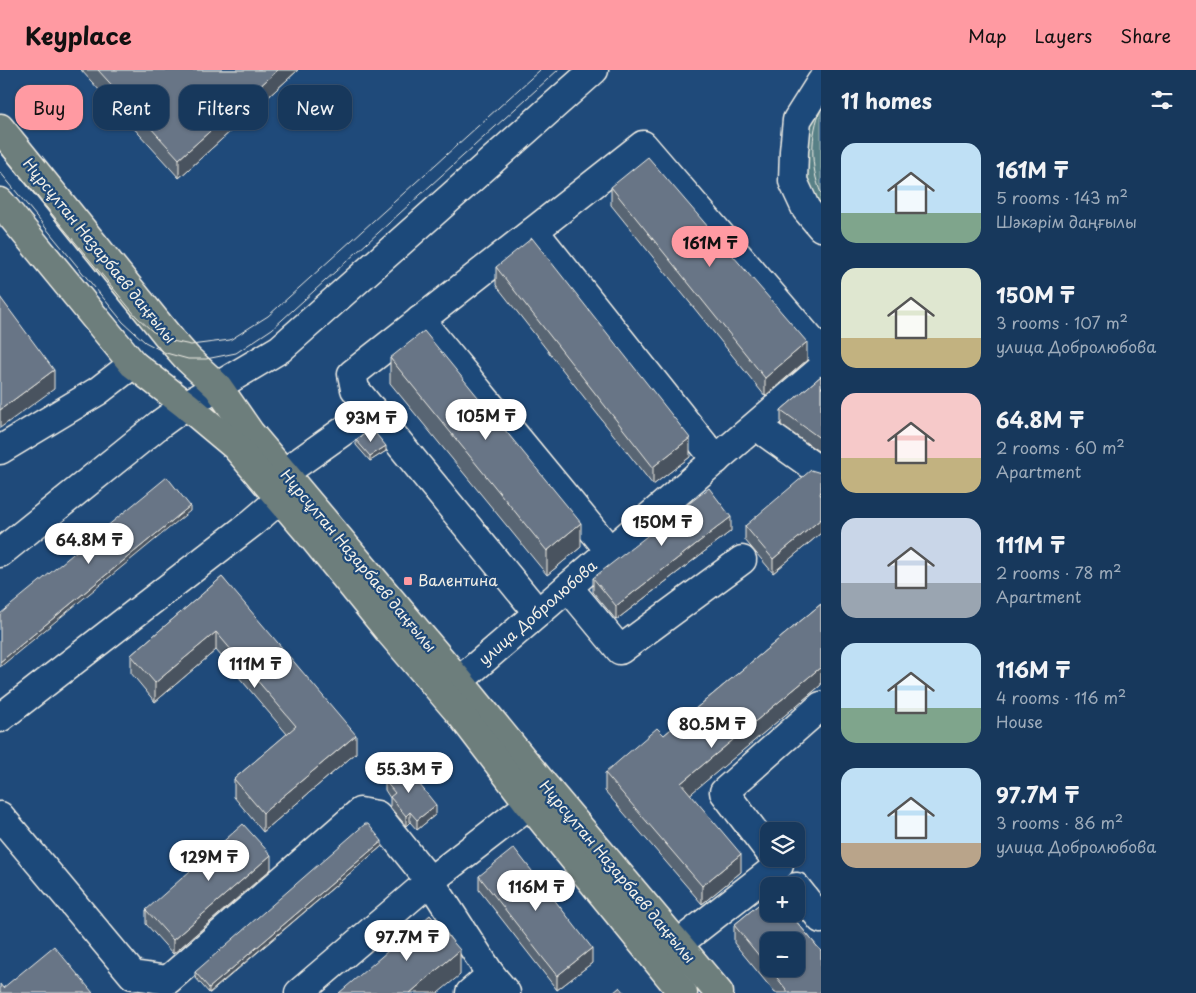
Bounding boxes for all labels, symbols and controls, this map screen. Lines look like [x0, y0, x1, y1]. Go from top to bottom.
text: Keyplace [25, 17, 132, 53]
text: Map [968, 22, 1007, 49]
text: Layers [1035, 22, 1092, 49]
text: Share [1120, 22, 1171, 49]
text: 11 homes [841, 84, 932, 116]
chip: Buy [15, 85, 83, 130]
chip: Rent [93, 85, 169, 130]
chip: Filters [179, 85, 268, 130]
chip: New [278, 85, 352, 130]
icon: filters [1148, 86, 1176, 114]
street label: Нұрсұлтан Назарбаев даңғылы [18, 152, 182, 348]
text: 161M ₸ [996, 153, 1068, 185]
icon: home [881, 163, 941, 223]
text: 5 rooms · 143 m² [996, 185, 1128, 209]
text: Шәкәрім даңғылы [996, 209, 1137, 233]
pin: 161M ₸ [669, 226, 751, 268]
text: 161M ₸ [683, 230, 737, 254]
text: 150M ₸ [996, 278, 1074, 310]
icon: home [881, 288, 941, 348]
text: 3 rooms · 107 m² [996, 310, 1128, 334]
text: улица Добролюбова [996, 334, 1156, 358]
pin: 105M ₸ [445, 398, 527, 441]
pin: 93M ₸ [336, 400, 406, 443]
text: 105M ₸ [457, 403, 515, 427]
text: 64.8M ₸ [996, 403, 1083, 435]
text: 93M ₸ [346, 405, 396, 429]
icon: home [881, 413, 941, 473]
text: 2 rooms · 60 m² [996, 435, 1125, 459]
text: Apartment [996, 459, 1081, 483]
street label: Нұрсұлтан Назарбаев даңғылы [276, 464, 443, 657]
pin: 150M ₸ [621, 504, 703, 547]
text: 150M ₸ [632, 509, 692, 533]
pin: 64.8M ₸ [43, 522, 135, 565]
text: 64.8M ₸ [56, 527, 122, 551]
text: 111M ₸ [996, 528, 1064, 560]
icon: home [881, 538, 941, 598]
street label: улица Добролюбова [473, 553, 602, 670]
text: 2 rooms · 78 m² [996, 560, 1122, 584]
place label: Валентина [418, 568, 498, 591]
marker: Валентина [402, 575, 414, 587]
text: Apartment [996, 584, 1081, 608]
pin: 111M ₸ [214, 646, 296, 689]
text: 111M ₸ [229, 651, 281, 675]
text: 116M ₸ [996, 653, 1070, 685]
icon: home [881, 663, 941, 723]
text: 4 rooms · 116 m² [996, 685, 1126, 709]
pin: 80.5M ₸ [666, 706, 758, 749]
text: House [996, 709, 1043, 733]
text: 80.5M ₸ [679, 711, 745, 735]
pin: 55.3M ₸ [363, 752, 455, 794]
text: 55.3M ₸ [376, 756, 442, 780]
street label: Нұрсұлтан Назарбаев даңғылы [535, 775, 702, 968]
text: 97.7M ₸ [996, 778, 1079, 810]
icon: home [881, 788, 941, 848]
text: 3 rooms · 86 m² [996, 810, 1123, 834]
map controls [760, 822, 805, 977]
button: layers [760, 822, 805, 867]
text: улица Добролюбова [996, 834, 1156, 858]
pin: 129M ₸ [168, 840, 250, 882]
text: 129M ₸ [180, 844, 238, 868]
pin: 116M ₸ [495, 870, 577, 912]
text: 116M ₸ [508, 874, 564, 898]
button: + [760, 877, 805, 922]
pin: 97.7M ₸ [361, 920, 453, 962]
text: 97.7M ₸ [375, 924, 439, 948]
button: − [760, 932, 805, 977]

